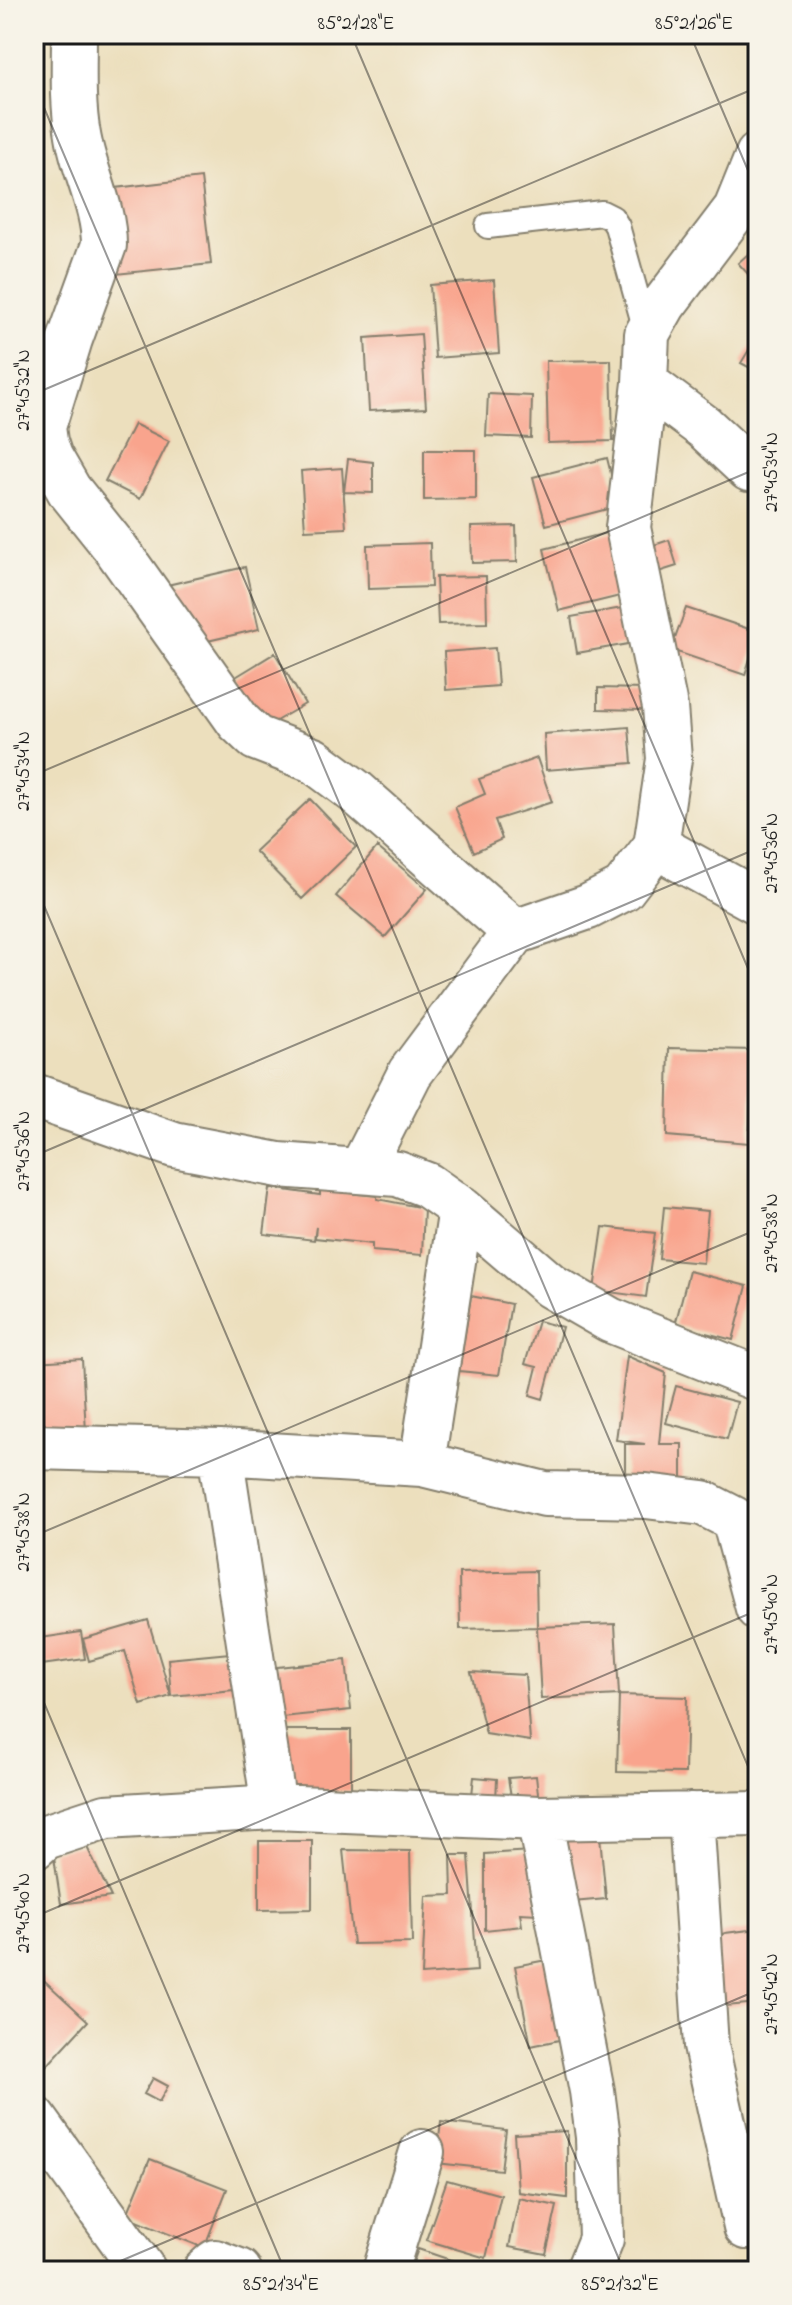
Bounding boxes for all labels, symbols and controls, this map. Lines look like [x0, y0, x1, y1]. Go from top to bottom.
text: 85°21'28"E [318, 10, 394, 39]
text: 85°21'26"E [655, 10, 733, 39]
text: 27°45'32"N [10, 349, 39, 431]
text: 27°45'34"N [758, 432, 787, 512]
text: 27°45'34"N [10, 731, 39, 811]
text: 27°45'36"N [758, 813, 787, 893]
text: 27°45'36"N [10, 1111, 39, 1191]
text: 27°45'38"N [758, 1193, 787, 1273]
text: 27°45'38"N [10, 1492, 39, 1572]
text: 27°45'40"N [758, 1574, 787, 1654]
text: 27°45'40"N [10, 1873, 39, 1953]
text: 27°45'42"N [758, 1953, 787, 2035]
text: 85°21'34"E [243, 2271, 319, 2300]
text: 85°21'32"E [581, 2271, 659, 2300]

